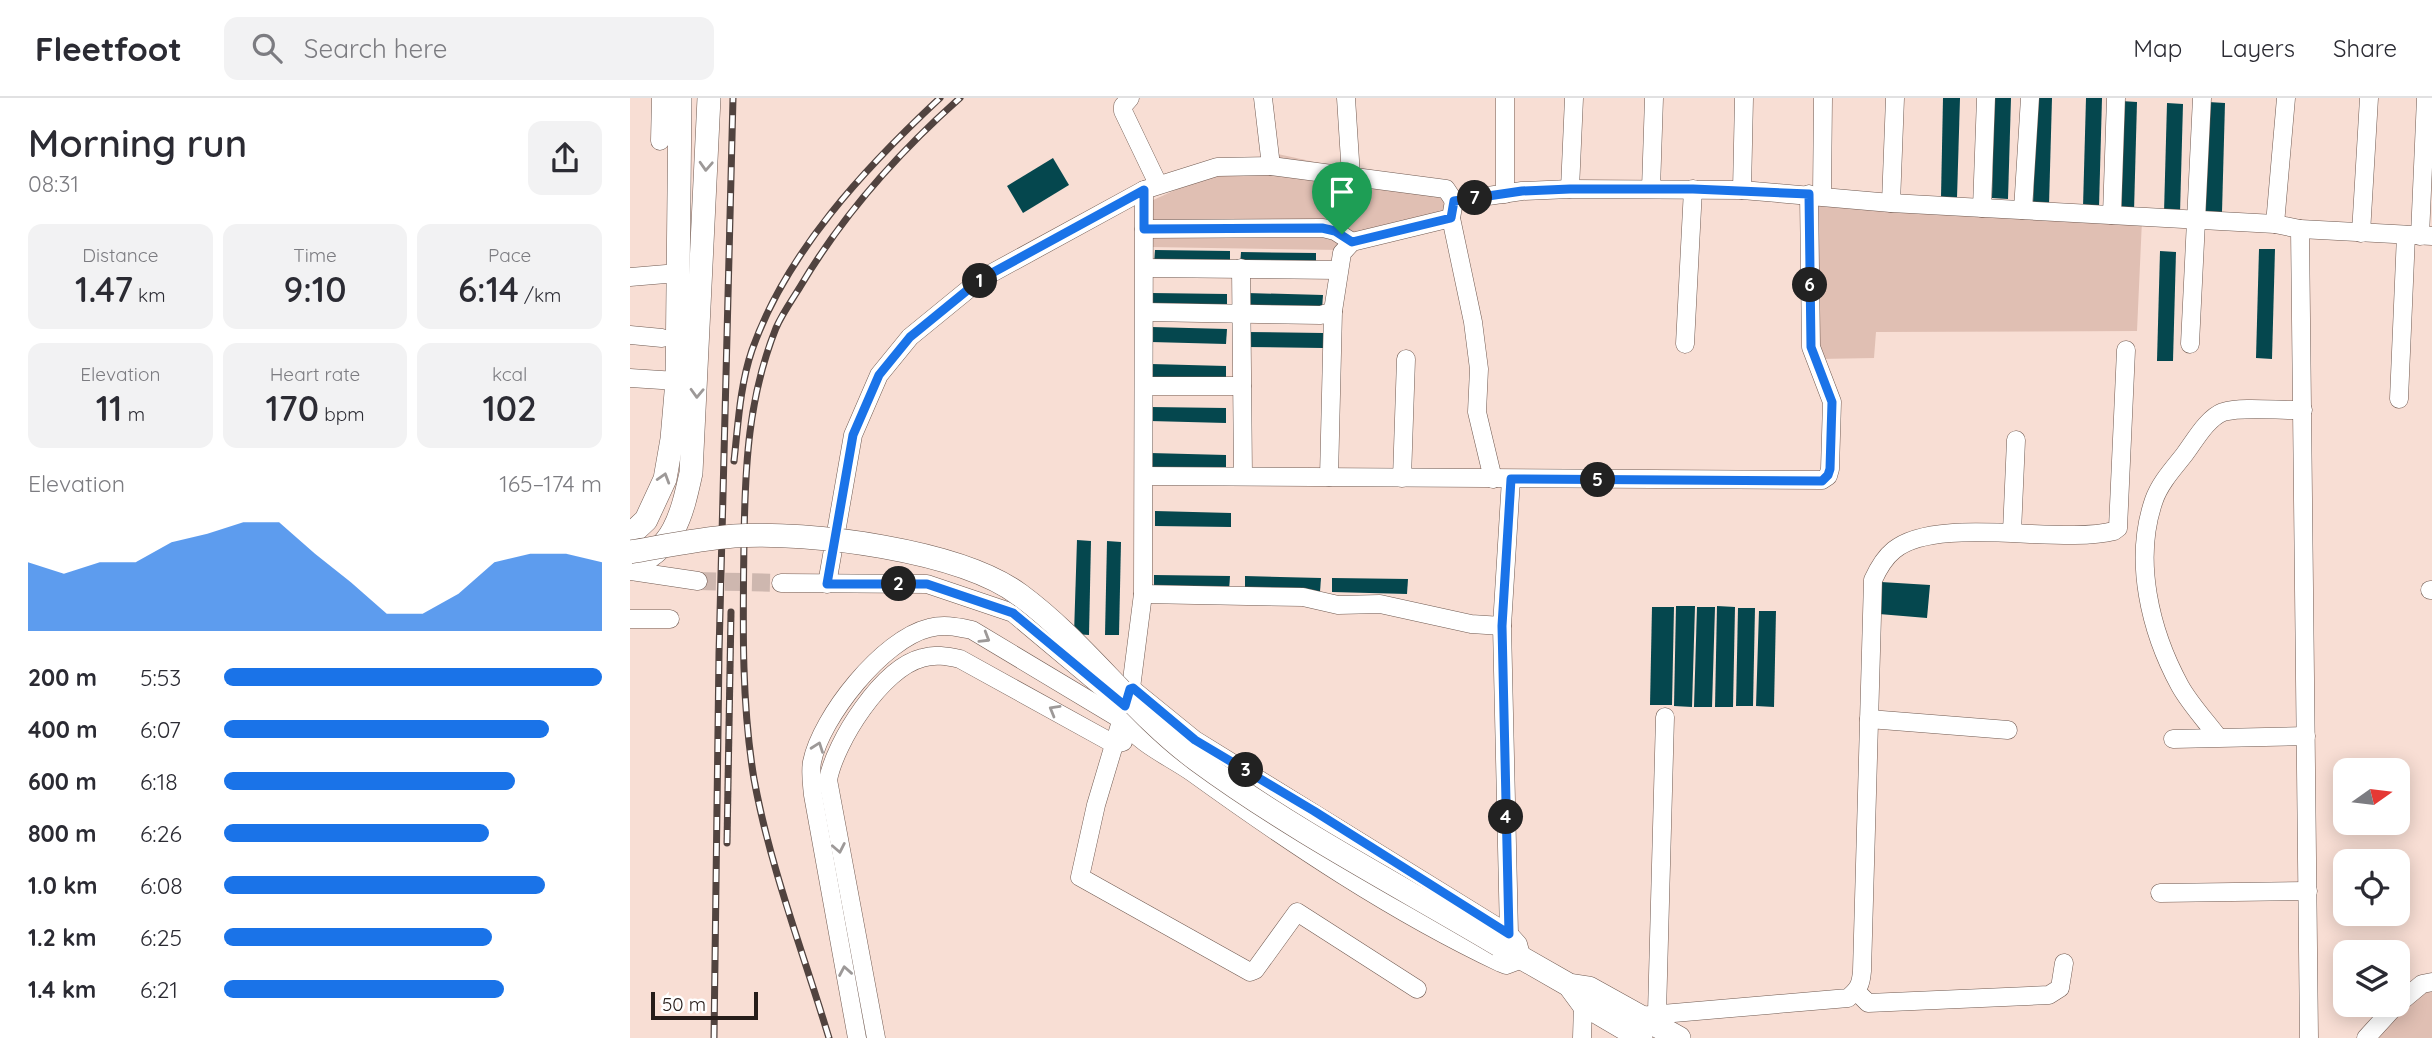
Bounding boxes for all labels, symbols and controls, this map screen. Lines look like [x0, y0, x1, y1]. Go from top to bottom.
search box [224, 17, 714, 80]
text: Fleetfoot [35, 28, 182, 69]
icon: search [248, 29, 286, 67]
text: Search here [304, 32, 447, 65]
text: Map [2133, 33, 2182, 63]
text: Layers [2220, 33, 2295, 63]
text: Share [2333, 33, 2397, 63]
text: Morning run [28, 119, 247, 167]
button: share [528, 121, 602, 195]
one-way arrow [699, 161, 714, 172]
pin [1312, 162, 1372, 234]
text: 08:31 [28, 169, 79, 198]
icon: arrive [1323, 173, 1361, 211]
pin: 7 [1458, 180, 1492, 216]
text: 7 [1469, 185, 1480, 209]
text: Distance [82, 243, 158, 267]
text: Time [293, 243, 337, 267]
text: Pace [488, 243, 531, 267]
pin: 1 [962, 264, 998, 298]
text: 1.47 [75, 267, 133, 311]
text: 9:10 [283, 267, 347, 311]
text: 6:14 [458, 267, 519, 311]
text: 1 [976, 268, 983, 292]
pin: 6 [1792, 268, 1828, 302]
text: 6 [1804, 272, 1815, 296]
text: km [133, 283, 166, 307]
text: /km [519, 283, 561, 307]
text: Elevation [80, 362, 160, 386]
text: Heart rate [270, 362, 360, 386]
text: kcal [492, 362, 527, 386]
text: 11 [96, 386, 122, 430]
text: 170 [265, 386, 319, 430]
text: 102 [482, 386, 537, 430]
one-way arrow [689, 388, 704, 399]
text: m [122, 402, 145, 426]
text: bpm [319, 402, 365, 426]
pin: 5 [1580, 462, 1616, 498]
text: 5 [1592, 467, 1603, 491]
text: Elevation [28, 469, 125, 498]
text: 165–174 m [499, 469, 602, 498]
one-way arrow [655, 472, 670, 484]
pin: 2 [882, 566, 916, 602]
text: 2 [893, 571, 904, 595]
one-way arrow [978, 630, 991, 643]
text: 200 m [28, 663, 97, 692]
text: 5:53 [140, 663, 181, 692]
one-way arrow [1049, 705, 1062, 718]
text: 400 m [28, 715, 97, 744]
text: 6:07 [140, 715, 181, 744]
one-way arrow [809, 742, 823, 754]
pin: 3 [1228, 752, 1264, 788]
text: 3 [1240, 757, 1251, 781]
north arrow [2333, 758, 2410, 835]
map controls [2333, 758, 2410, 1017]
text: 600 m [28, 767, 97, 796]
text: 6:18 [140, 767, 178, 796]
pin: 4 [1488, 800, 1524, 834]
text: 4 [1500, 804, 1511, 828]
text: 800 m [28, 819, 97, 848]
text: 6:26 [140, 819, 182, 848]
one-way arrow [831, 842, 846, 854]
button: locate [2333, 849, 2410, 926]
text: 1.0 km [28, 871, 98, 900]
text: 6:08 [140, 871, 183, 900]
text: 1.2 km [28, 923, 97, 952]
text: 6:25 [140, 923, 182, 952]
button: layers [2333, 940, 2410, 1017]
one-way arrow [838, 965, 853, 977]
text: 1.4 km [28, 975, 96, 1004]
text: 6:21 [140, 975, 178, 1004]
scale bar [651, 989, 758, 1021]
text: 50 m [662, 992, 706, 1016]

